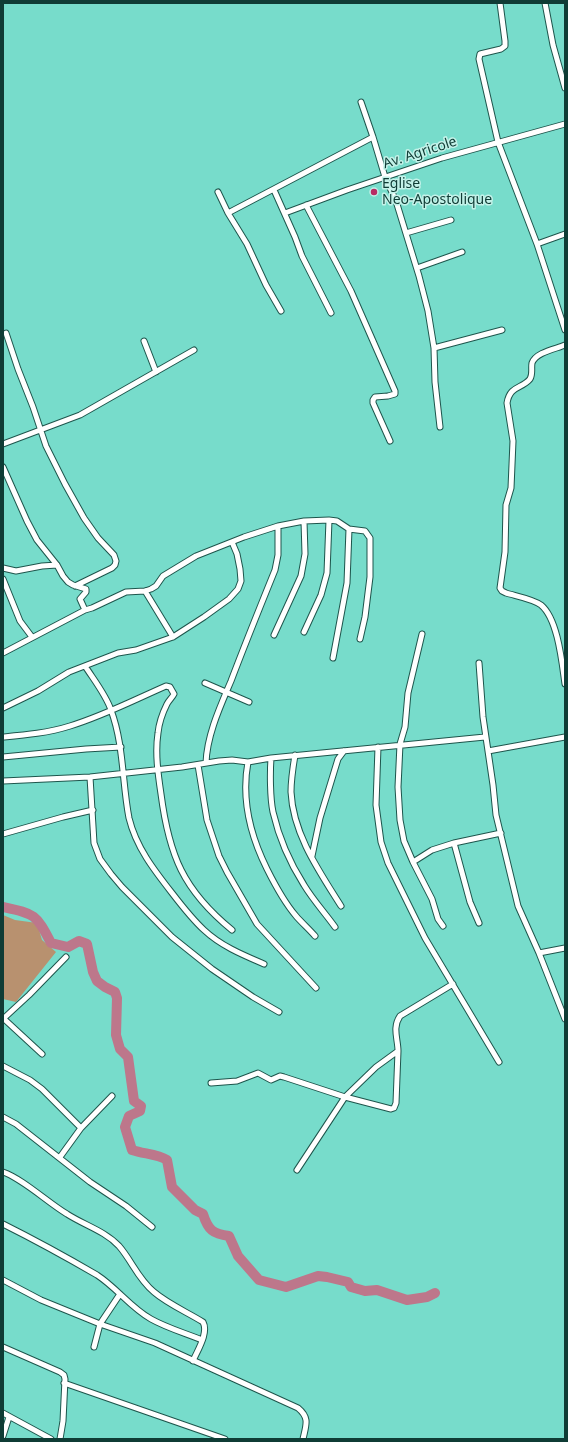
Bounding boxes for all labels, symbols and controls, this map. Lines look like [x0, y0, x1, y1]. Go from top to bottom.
street label: Av. Agricole [381, 133, 459, 173]
place label: Eglise Neo-Apostolique [382, 176, 492, 208]
marker: Eglise Neo-Apostolique [369, 187, 379, 197]

